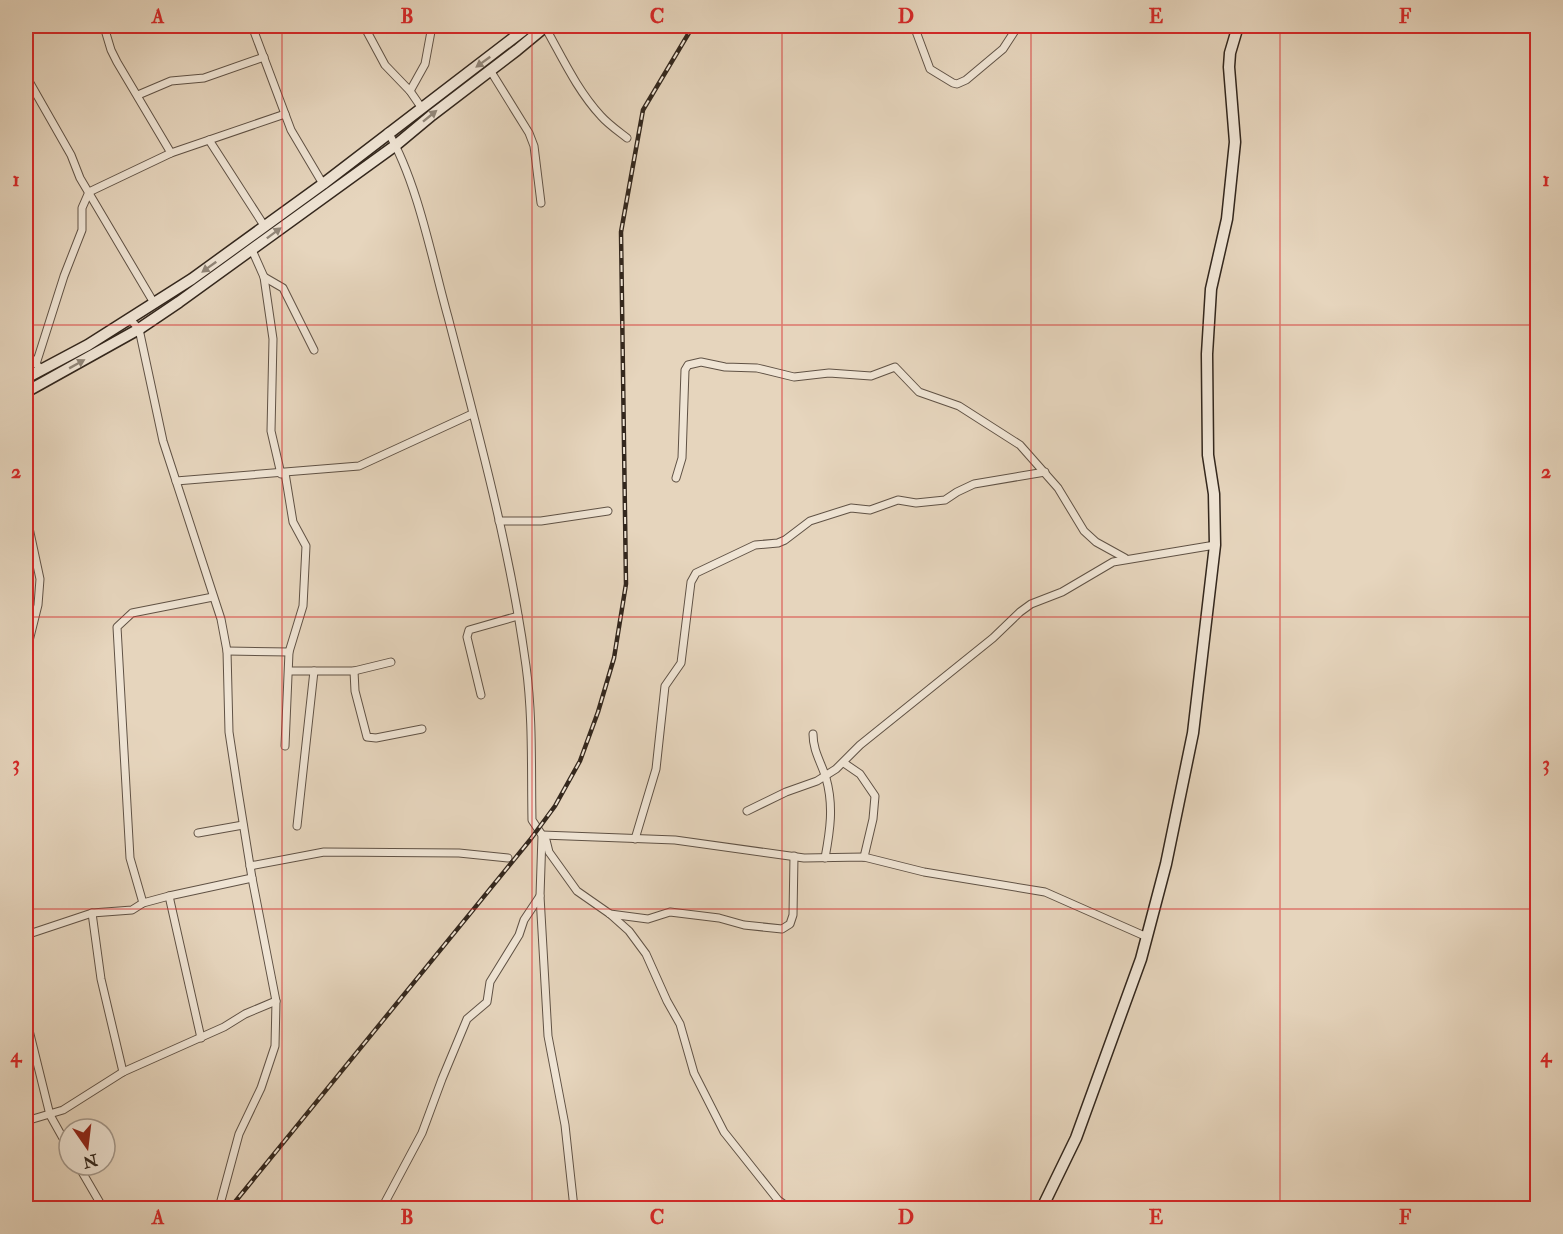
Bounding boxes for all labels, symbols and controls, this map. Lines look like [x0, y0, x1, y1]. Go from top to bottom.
text: A [151, 4, 165, 29]
text: B [400, 4, 414, 29]
text: C [650, 4, 664, 29]
text: D [898, 4, 914, 29]
text: E [1149, 4, 1164, 29]
text: F [1399, 4, 1412, 29]
one-way arrow [475, 55, 490, 67]
one-way arrow [422, 110, 438, 123]
text: 1 [12, 167, 20, 192]
text: 1 [1542, 167, 1550, 192]
one-way arrow [267, 228, 282, 240]
one-way arrow [202, 261, 218, 273]
one-way arrow [69, 359, 86, 369]
text: 2 [11, 459, 21, 484]
text: 2 [1541, 459, 1551, 484]
text: 3 [12, 751, 20, 776]
text: 3 [1542, 751, 1550, 776]
text: 4 [10, 1043, 23, 1068]
text: 4 [1540, 1043, 1553, 1068]
north arrow [57, 1117, 117, 1177]
text: N [80, 1149, 101, 1172]
text: A [151, 1205, 165, 1230]
text: B [400, 1205, 414, 1230]
text: C [650, 1205, 664, 1230]
text: D [898, 1205, 914, 1230]
text: E [1149, 1205, 1164, 1230]
text: F [1399, 1205, 1412, 1230]

